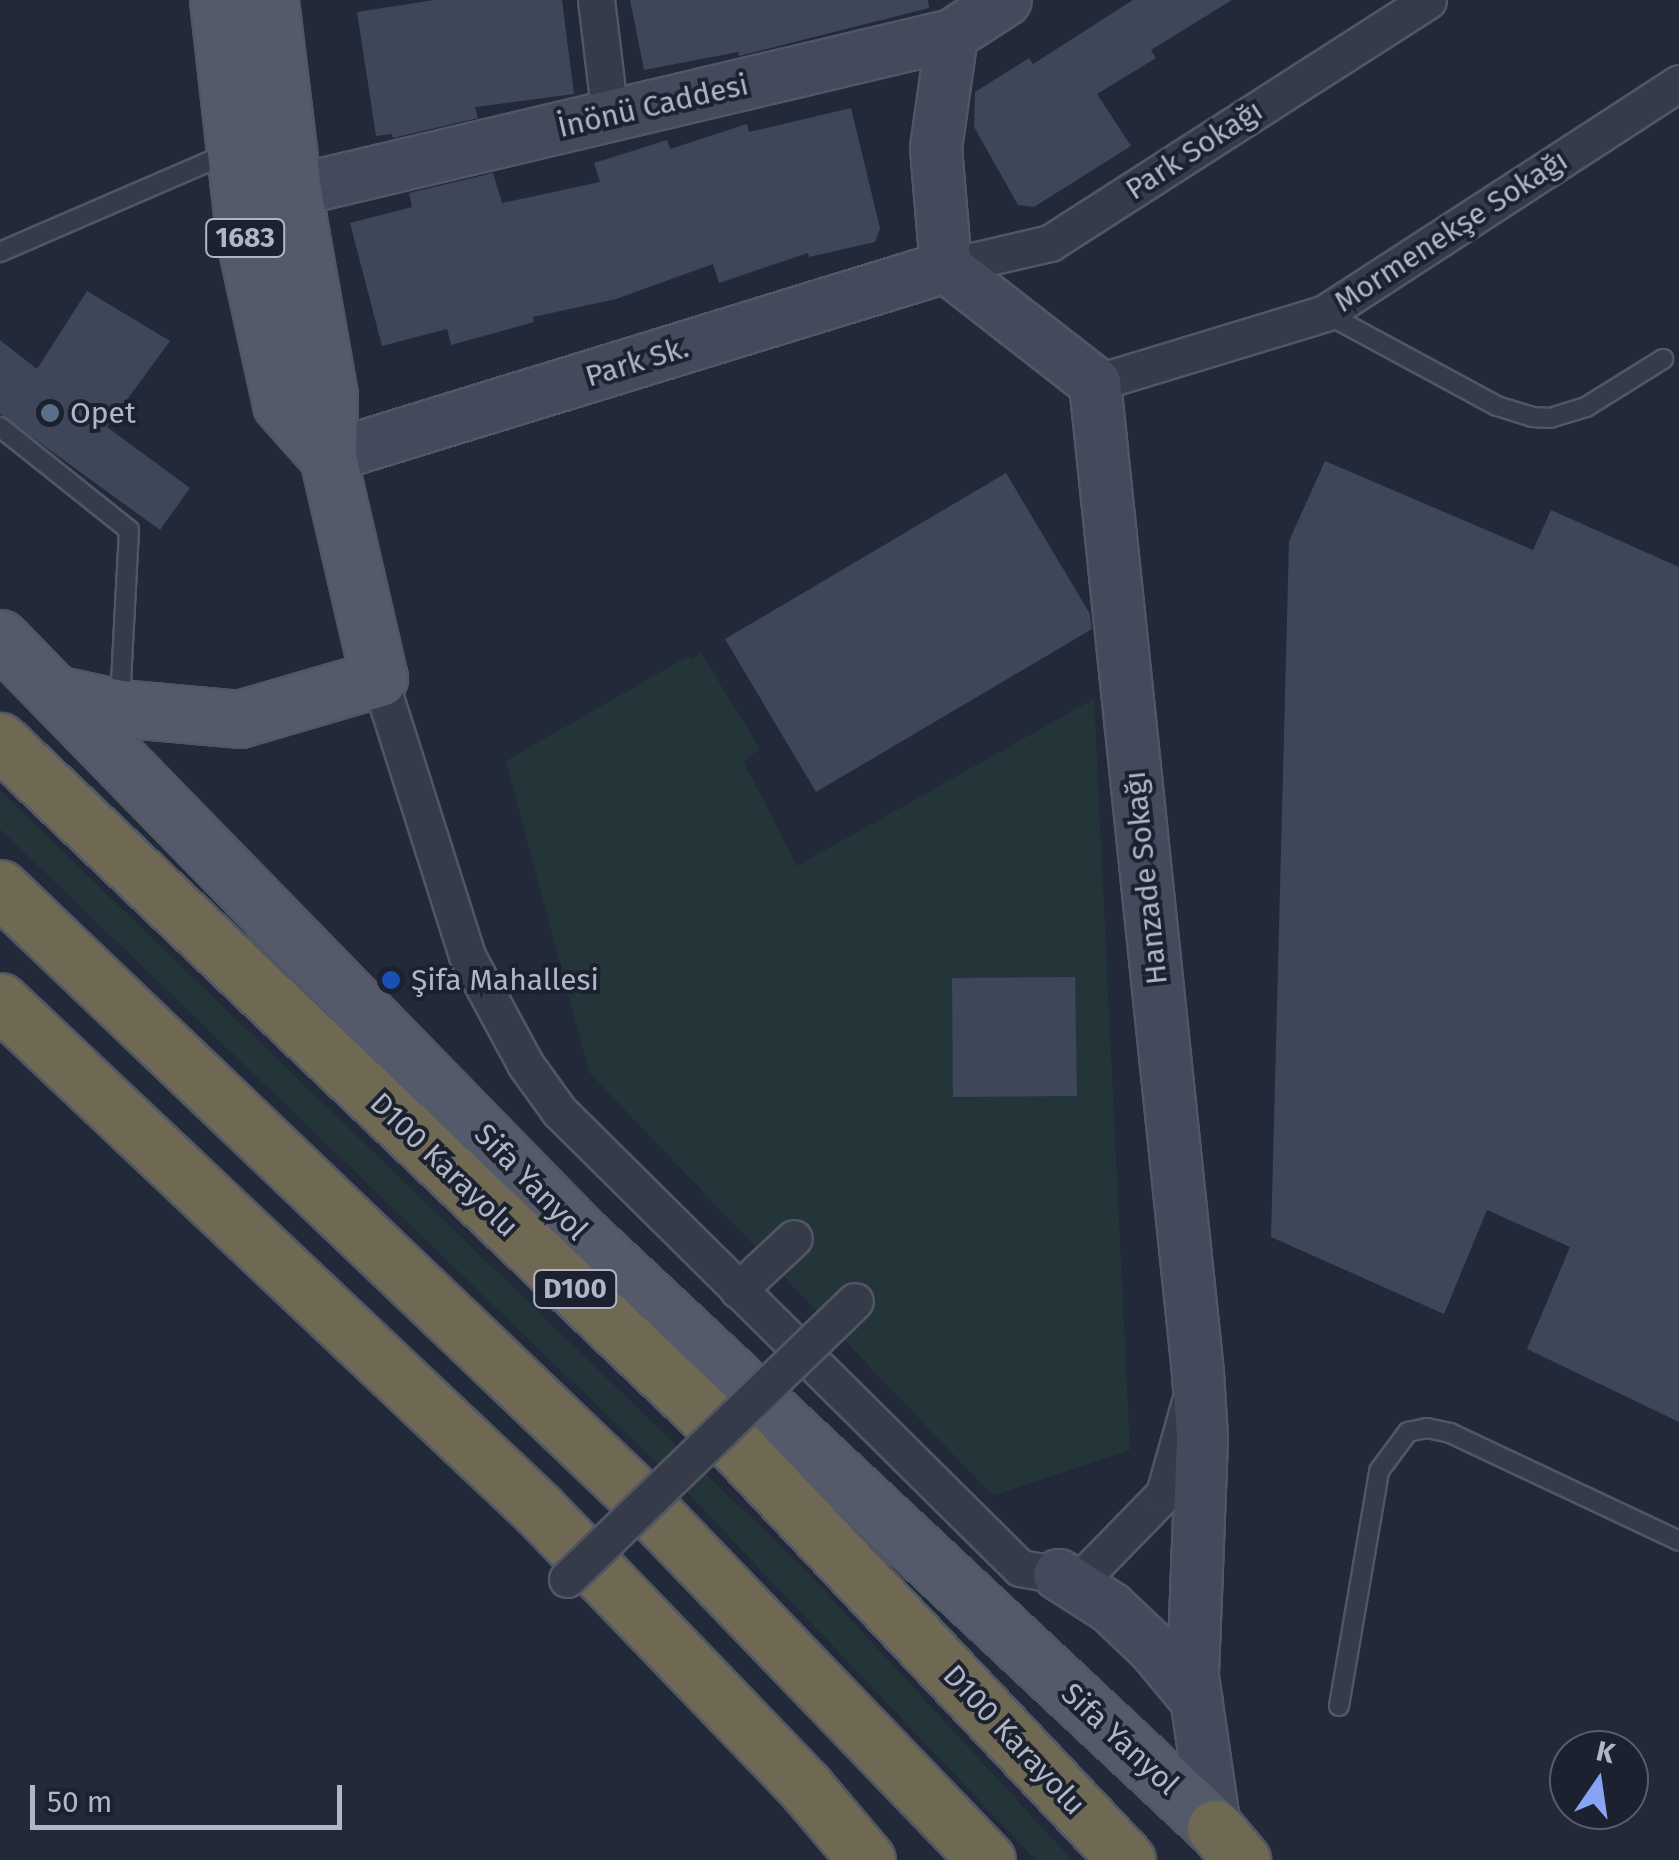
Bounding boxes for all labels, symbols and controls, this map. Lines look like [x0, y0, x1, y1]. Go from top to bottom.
street label: İnönü Caddesi [554, 67, 752, 145]
street label: Park Sokağı [1119, 92, 1269, 208]
street label: Mormenekşe Sokağı [1328, 142, 1574, 320]
road number: 1683 [205, 215, 285, 261]
street label: Park Sk. [581, 329, 693, 395]
place label: Opet [70, 395, 136, 431]
marker: Opet [39, 402, 61, 424]
street label: Hanzade Sokağı [1117, 770, 1175, 986]
place label: Şifa Mahallesi [411, 962, 599, 998]
marker: Şifa Mahallesi [380, 969, 402, 991]
street label: D100 Karayolu [362, 1085, 526, 1245]
street label: Sifa Yanyol [467, 1117, 595, 1247]
road number: D100 [532, 1266, 618, 1312]
street label: D100 Karayolu [935, 1658, 1093, 1822]
street label: Sifa Yanyol [1054, 1676, 1186, 1802]
north arrow [1549, 1730, 1649, 1830]
text: K [1593, 1734, 1618, 1770]
scale bar [35, 1765, 348, 1827]
text: 50 m [47, 1784, 112, 1820]

